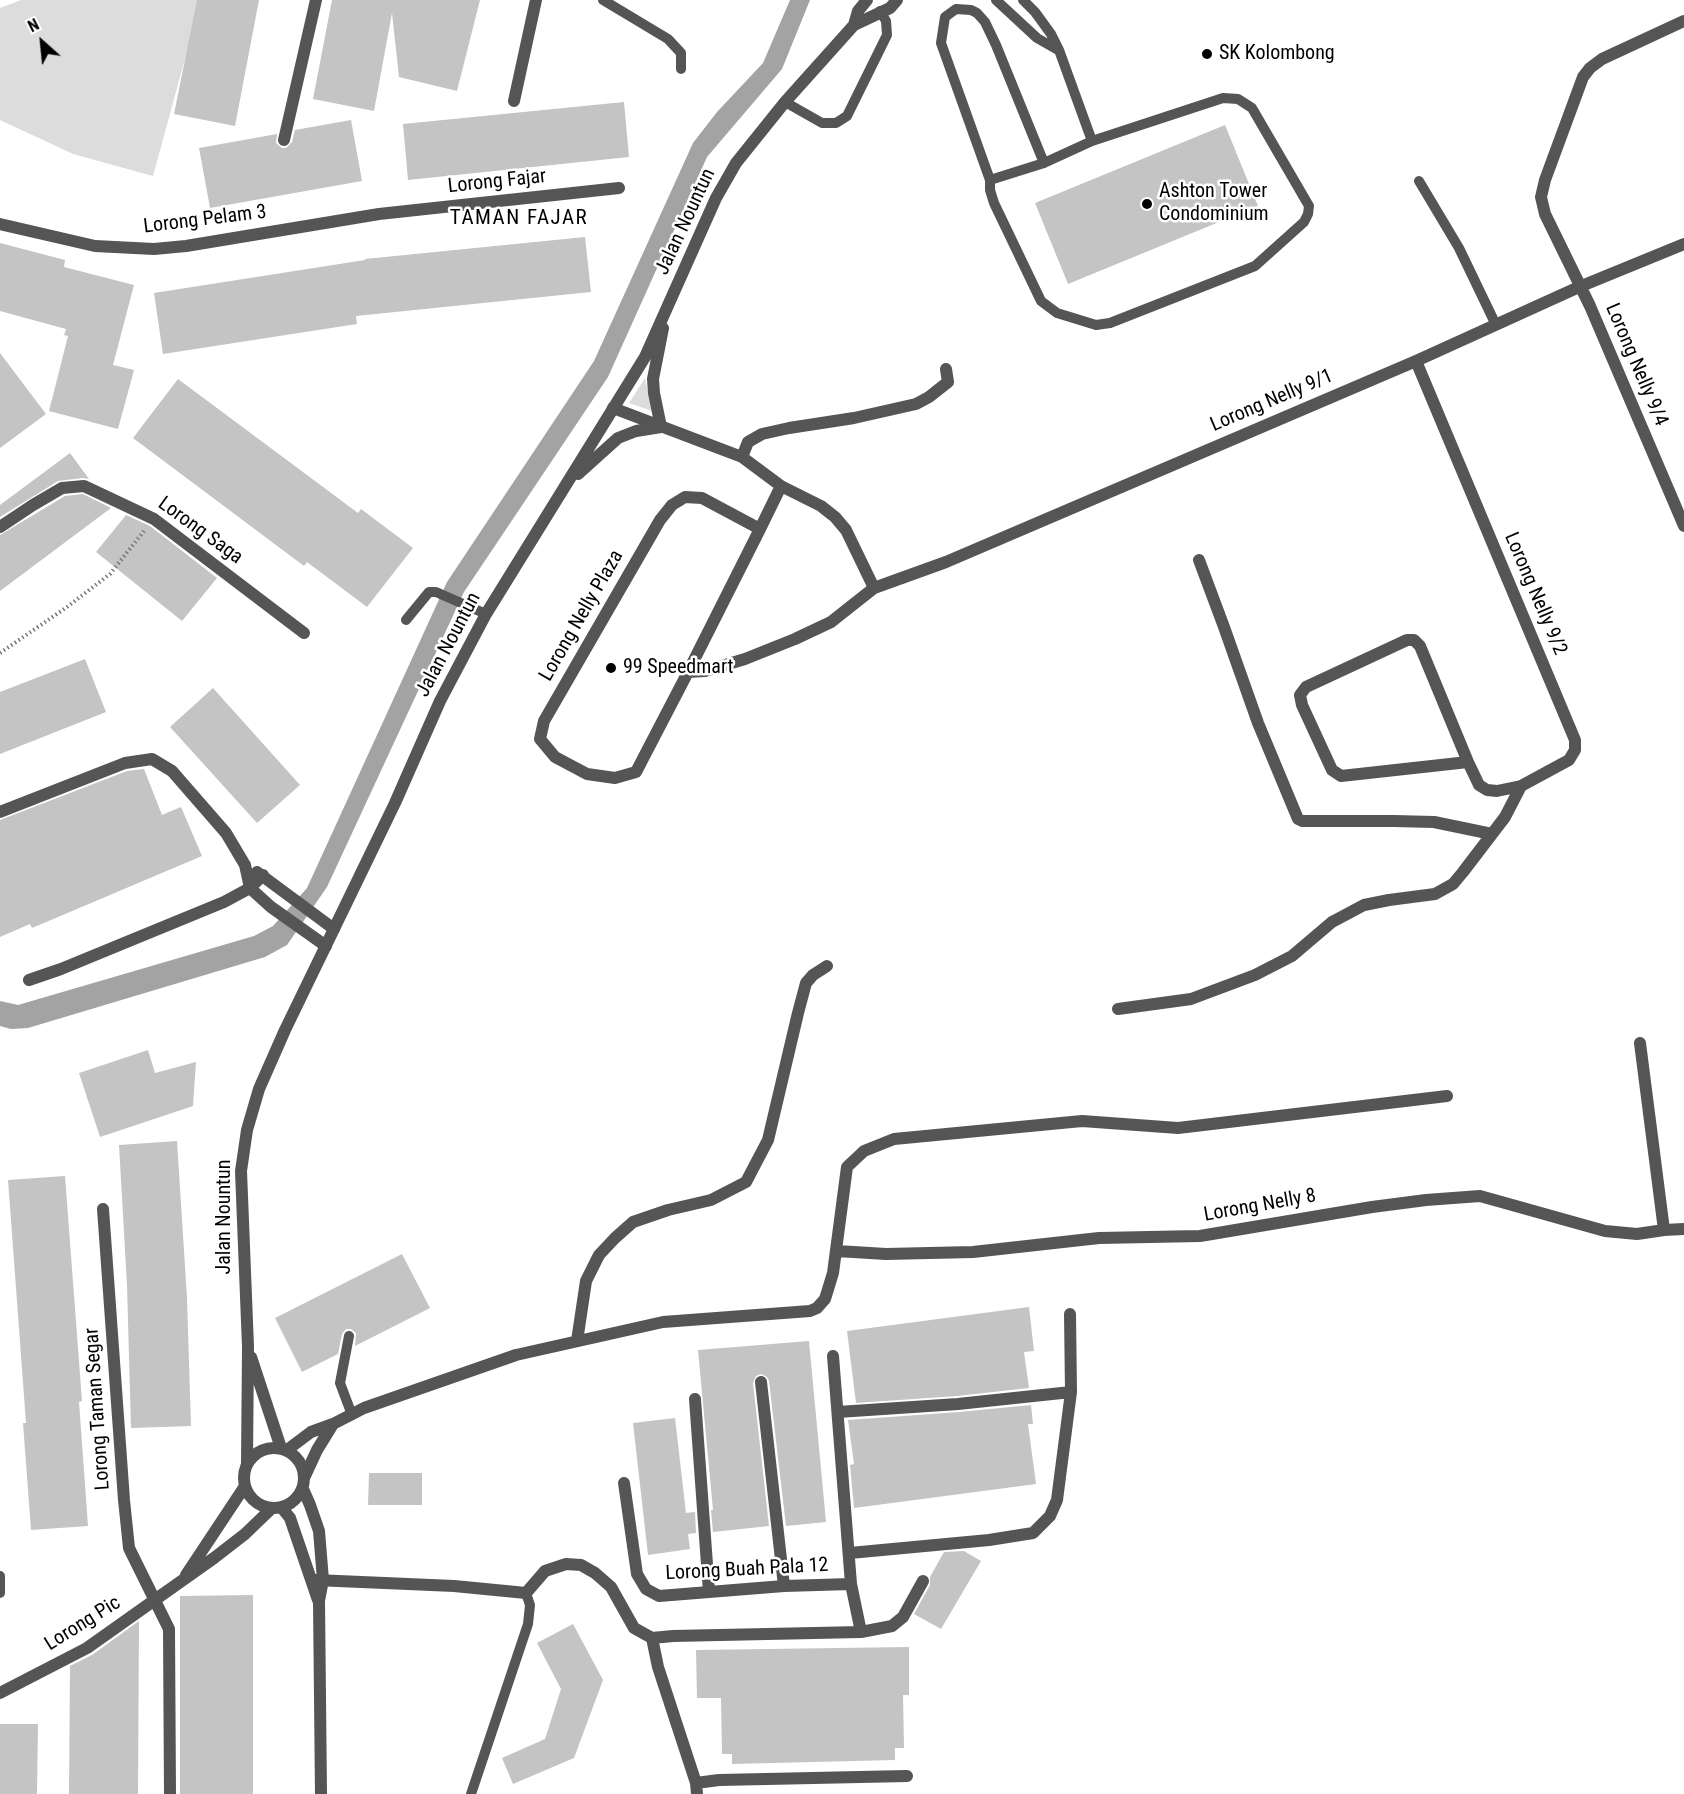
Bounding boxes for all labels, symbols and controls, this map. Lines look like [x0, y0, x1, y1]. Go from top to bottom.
north arrow [12, 12, 72, 72]
text: N [25, 15, 42, 36]
place label: SK Kolombong [1219, 42, 1335, 66]
marker: SK Kolombong [1200, 47, 1214, 61]
street label: Lorong Fajar [447, 165, 547, 199]
street label: Jalan Nountun [651, 165, 721, 279]
place label: Ashton Tower Condominium [1159, 180, 1269, 227]
marker: Ashton Tower Condominium [1140, 197, 1154, 211]
street label: Lorong Pelam 3 [142, 201, 268, 239]
district label: TAMAN FAJAR [450, 206, 588, 232]
street label: Lorong Nelly 9/4 [1599, 300, 1673, 430]
street label: Lorong Nelly 9/1 [1207, 364, 1337, 438]
street label: Lorong Saga [153, 492, 247, 570]
street label: Lorong Nelly 9/2 [1498, 529, 1572, 659]
street label: Lorong Nelly Plaza [535, 546, 629, 686]
street label: Jalan Nountun [411, 589, 487, 701]
place label: 99 Speedmart [623, 656, 733, 680]
marker: 99 Speedmart [604, 661, 618, 675]
street label: Jalan Nountun [213, 1160, 237, 1274]
street label: Lorong Nelly 8 [1202, 1184, 1318, 1228]
street label: Lorong Taman Segar [80, 1327, 116, 1491]
street label: Lorong Buah Pala 12 [665, 1554, 829, 1586]
street label: Lorong Pic [41, 1591, 125, 1657]

